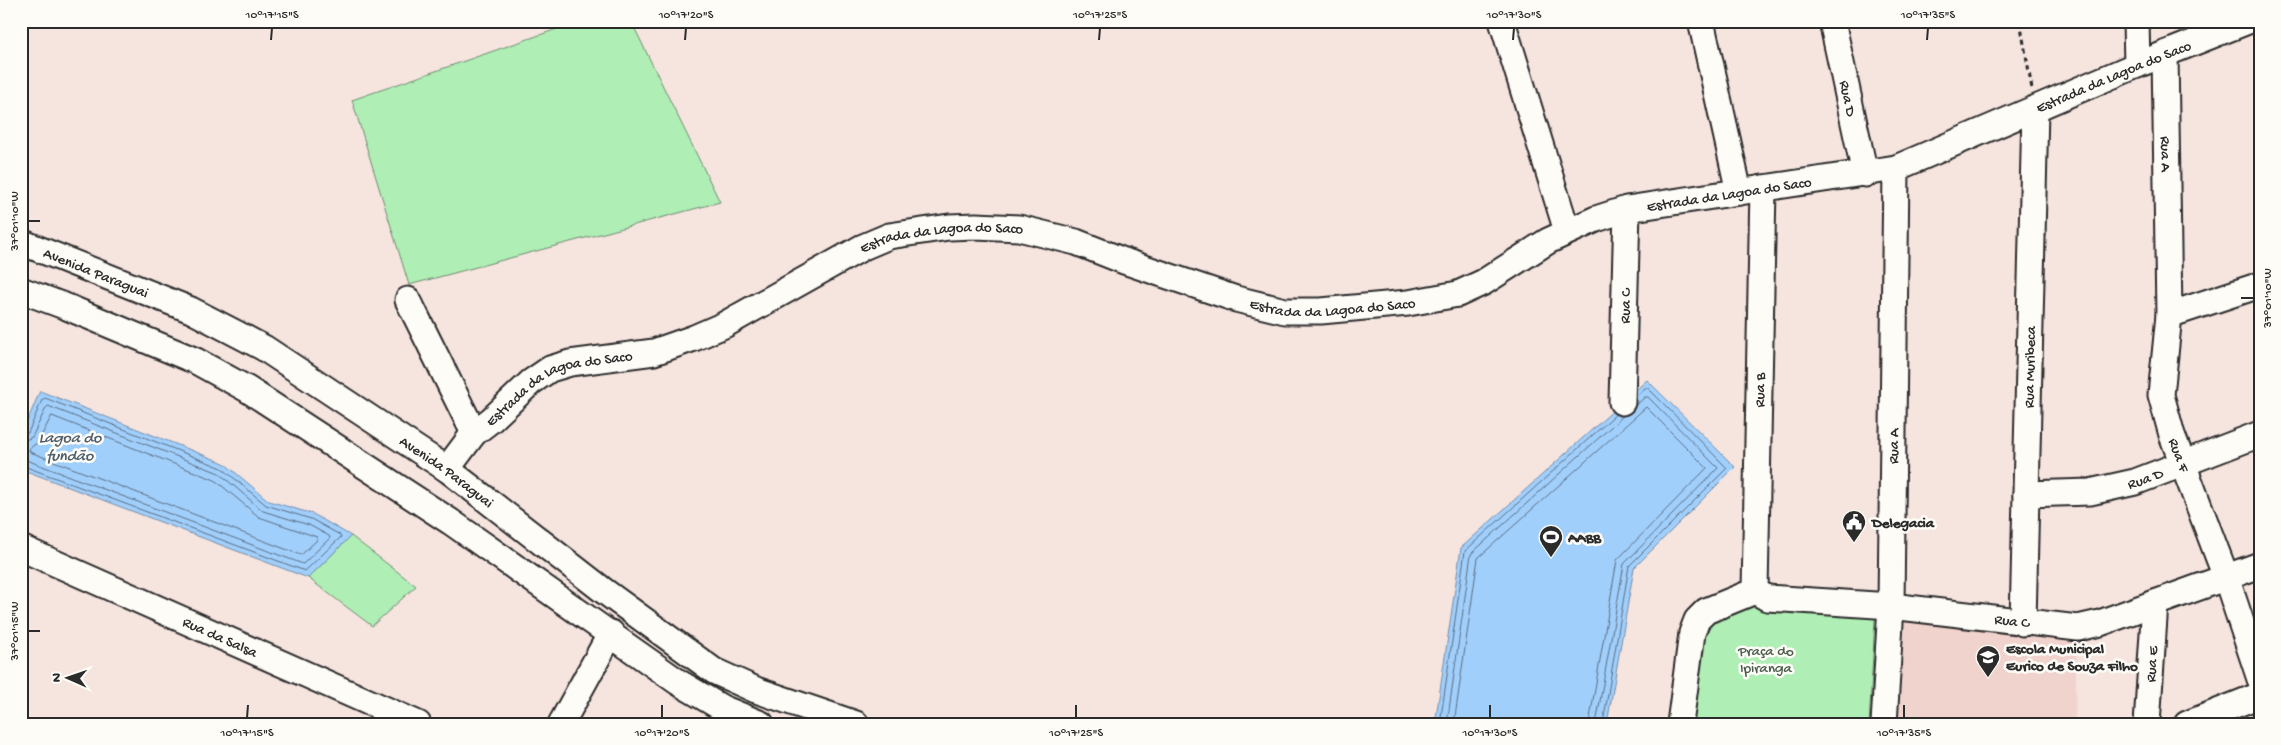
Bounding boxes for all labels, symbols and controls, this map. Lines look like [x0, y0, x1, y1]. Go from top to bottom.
text: 10°17'15"S [245, 9, 299, 23]
text: 10°17'20"S [658, 9, 714, 23]
text: 10°17'25"S [1072, 9, 1127, 23]
text: 10°17'30"S [1486, 9, 1542, 23]
text: 10°17'35"S [1900, 9, 1956, 23]
street label: Estrada da Lagoa do Saco [2034, 37, 2194, 118]
street label: Rua D [1834, 79, 1859, 119]
street label: Rua A [2155, 136, 2174, 173]
street label: Estrada da Lagoa do Saco [1646, 174, 1813, 217]
text: 37°01'10"W [9, 191, 23, 252]
street label: Estrada da Lagoa do Saco [858, 219, 1025, 258]
street label: Avenida Paraguai [40, 245, 151, 303]
text: 37°01'10"W [2262, 268, 2276, 329]
street label: Rua C [1617, 288, 1636, 324]
street label: Estrada da Lagoa do Saco [1248, 295, 1417, 322]
street label: Rua Muribeca [2021, 325, 2041, 408]
street label: Estrada da Lagoa do Saco [483, 348, 634, 431]
street label: Rua B [1752, 372, 1770, 407]
street label: Rua A [1886, 427, 1904, 464]
water label: Lagoa do fundão [39, 430, 102, 467]
street label: Avenida Paraguai [395, 433, 496, 513]
street label: Rua F [2163, 436, 2193, 476]
street label: Rua D [2126, 465, 2166, 494]
public building icon: Delegacia [1841, 509, 1867, 543]
place label: Delegacia [1870, 515, 1935, 533]
sports icon: AABB [1538, 524, 1564, 558]
place label: AABB [1567, 530, 1602, 548]
text: 37°01'15"W [9, 602, 23, 661]
street label: Rua C [1993, 611, 2031, 633]
street label: Rua da Salsa [179, 614, 260, 663]
place label: Escola Municipal Eurico de Souza Filho [2006, 641, 2138, 676]
park label: Praça do Ipiranga [1737, 643, 1794, 678]
school or university icon: Escola Municipal Eurico de Souza Filho [1975, 644, 2001, 678]
street label: Rua E [2143, 645, 2163, 683]
north arrow [42, 652, 92, 702]
text: N [49, 673, 66, 682]
text: 10°17'15"S [220, 727, 274, 741]
text: 10°17'20"S [634, 727, 690, 741]
text: 10°17'25"S [1048, 727, 1103, 741]
text: 10°17'30"S [1462, 727, 1518, 741]
text: 10°17'35"S [1876, 727, 1932, 741]

